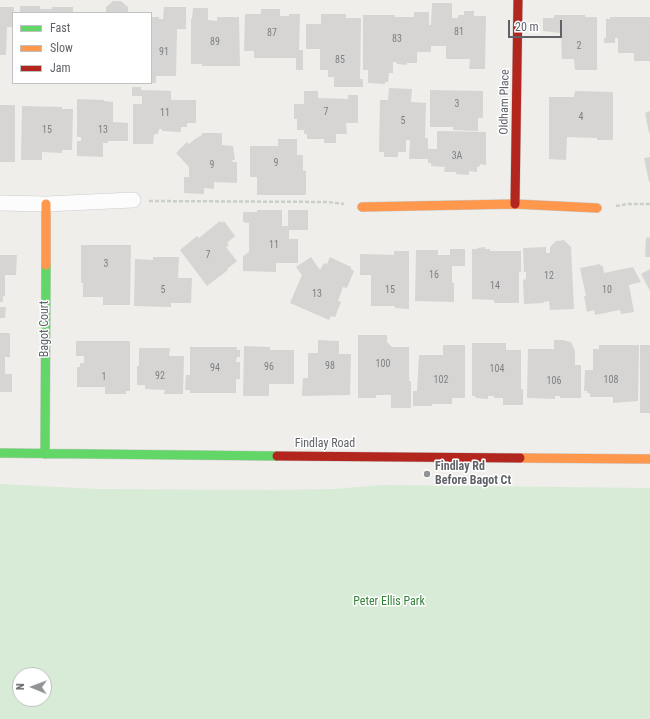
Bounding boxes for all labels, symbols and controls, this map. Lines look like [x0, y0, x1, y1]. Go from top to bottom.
legend [12, 12, 152, 84]
scale bar [510, 12, 564, 38]
text: 20 m [515, 20, 539, 34]
text: Fast [50, 21, 70, 35]
house number: 81 [454, 26, 464, 38]
house number: 87 [267, 27, 277, 39]
house number: 83 [392, 33, 402, 45]
house number: 89 [210, 36, 220, 48]
house number: 2 [577, 40, 581, 52]
text: Slow [50, 41, 73, 55]
house number: 91 [159, 46, 169, 58]
house number: 85 [335, 54, 345, 66]
text: Jam [50, 61, 71, 75]
street label: Oldham Place [497, 69, 513, 135]
house number: 3 [455, 98, 459, 110]
house number: 7 [324, 106, 328, 118]
house number: 11 [160, 107, 170, 119]
house number: 4 [579, 111, 583, 123]
house number: 5 [401, 115, 405, 127]
house number: 15 [42, 124, 52, 136]
house number: 13 [98, 124, 108, 136]
house number: 3A [452, 150, 462, 162]
house number: 9 [274, 157, 278, 169]
house number: 9 [210, 159, 214, 171]
house number: 11 [269, 239, 279, 251]
house number: 7 [206, 249, 210, 261]
house number: 3 [104, 258, 108, 270]
house number: 16 [429, 269, 439, 281]
house number: 12 [544, 270, 554, 282]
house number: 14 [490, 280, 500, 292]
house number: 5 [161, 284, 165, 296]
house number: 15 [385, 284, 395, 296]
house number: 10 [602, 284, 612, 296]
house number: 13 [312, 288, 322, 300]
street label: Bagot Court [38, 301, 52, 357]
house number: 100 [376, 358, 390, 370]
house number: 98 [325, 360, 335, 372]
house number: 96 [264, 361, 274, 373]
house number: 94 [210, 362, 220, 374]
house number: 104 [490, 363, 504, 375]
house number: 92 [155, 370, 165, 382]
house number: 1 [102, 371, 106, 383]
house number: 102 [434, 374, 448, 386]
house number: 108 [604, 374, 618, 386]
house number: 106 [547, 375, 561, 387]
street label: Findlay Road [295, 437, 355, 451]
place label: Findlay Rd Before Bagot Ct [435, 460, 511, 488]
marker: Findlay Rd Before Bagot Ct [422, 469, 432, 479]
park label: Peter Ellis Park [353, 595, 425, 609]
north arrow [12, 667, 52, 707]
text: N [14, 683, 27, 690]

